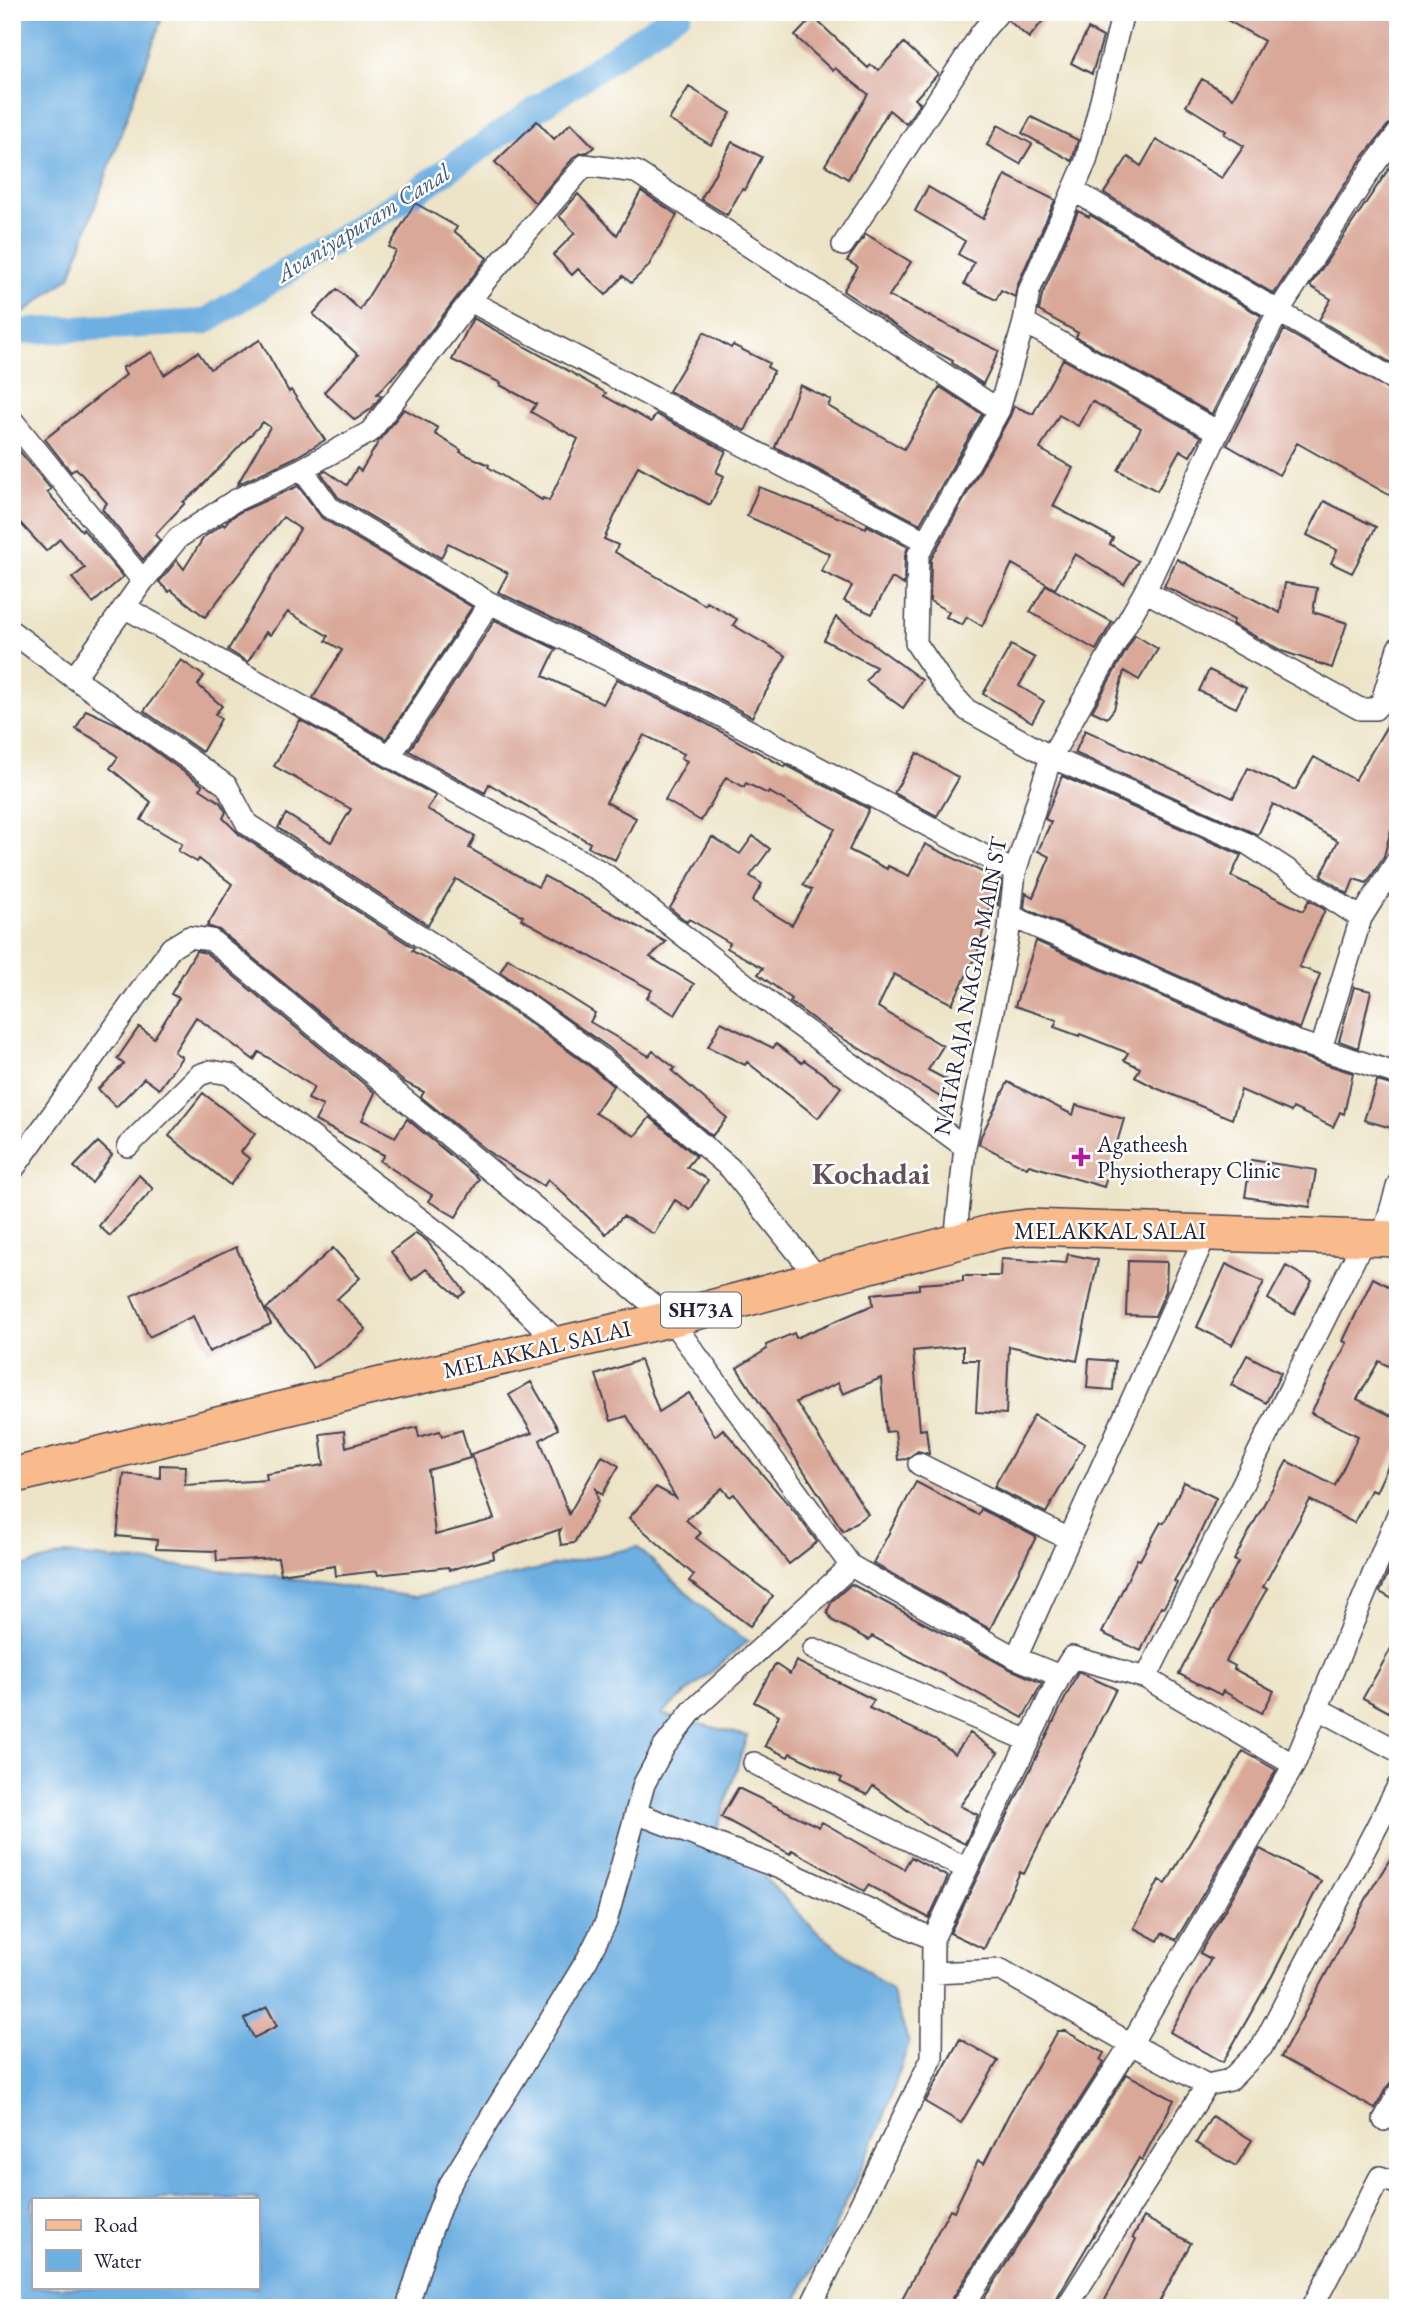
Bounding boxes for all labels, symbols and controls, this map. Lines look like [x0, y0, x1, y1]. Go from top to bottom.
water label: Avaniyapuram Canal [268, 156, 457, 290]
street label: NATARAJA NAGAR MAIN ST [926, 834, 1014, 1138]
place label: Agatheesh Physiotherapy Clinic [1096, 1129, 1281, 1185]
marker: Agatheesh Physiotherapy Clinic [1071, 1147, 1091, 1167]
district label: Kochadai [812, 1154, 930, 1193]
street label: MELAKKAL SALAI [1014, 1216, 1206, 1246]
road number: SH73A [661, 1292, 741, 1328]
street label: MELAKKAL SALAI [440, 1313, 634, 1385]
legend [32, 2198, 259, 2288]
text: Road [94, 2211, 138, 2238]
text: Water [94, 2247, 141, 2274]

